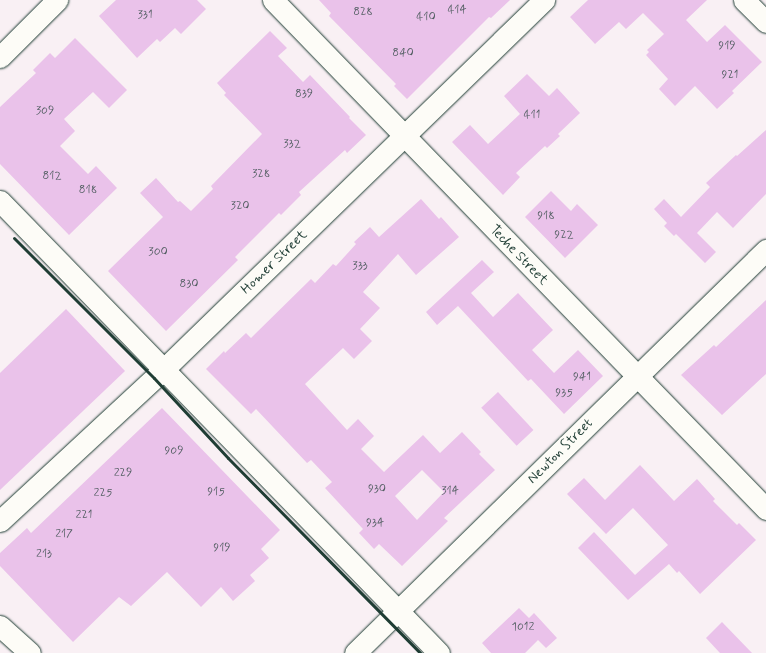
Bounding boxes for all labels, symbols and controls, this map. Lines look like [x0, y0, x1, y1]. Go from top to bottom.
house number: 414 [447, 4, 467, 18]
house number: 828 [353, 6, 373, 20]
house number: 331 [137, 9, 153, 23]
house number: 410 [416, 11, 436, 25]
house number: 919 [718, 40, 736, 54]
house number: 840 [392, 47, 414, 61]
house number: 921 [722, 69, 738, 83]
house number: 839 [295, 88, 313, 102]
house number: 309 [36, 105, 54, 119]
house number: 411 [524, 109, 540, 123]
house number: 332 [283, 138, 301, 152]
house number: 328 [252, 168, 270, 182]
house number: 812 [42, 170, 62, 184]
house number: 818 [79, 184, 97, 198]
house number: 320 [231, 200, 249, 214]
house number: 918 [537, 210, 555, 224]
street label: Teche Street [486, 221, 552, 289]
street label: Homer Street [238, 226, 310, 298]
house number: 922 [554, 229, 574, 243]
house number: 300 [148, 246, 168, 260]
house number: 333 [352, 260, 368, 274]
house number: 830 [179, 278, 199, 292]
house number: 941 [573, 371, 591, 385]
house number: 935 [555, 387, 573, 401]
street label: Newton Street [523, 414, 597, 488]
house number: 909 [164, 445, 184, 459]
house number: 229 [114, 467, 132, 481]
house number: 930 [368, 483, 386, 497]
house number: 314 [441, 485, 459, 499]
house number: 915 [207, 486, 225, 500]
house number: 225 [94, 487, 112, 501]
house number: 221 [76, 509, 92, 523]
house number: 934 [366, 517, 384, 531]
house number: 217 [55, 528, 73, 542]
house number: 919 [213, 542, 231, 556]
house number: 213 [36, 548, 52, 562]
house number: 1012 [512, 621, 534, 635]

